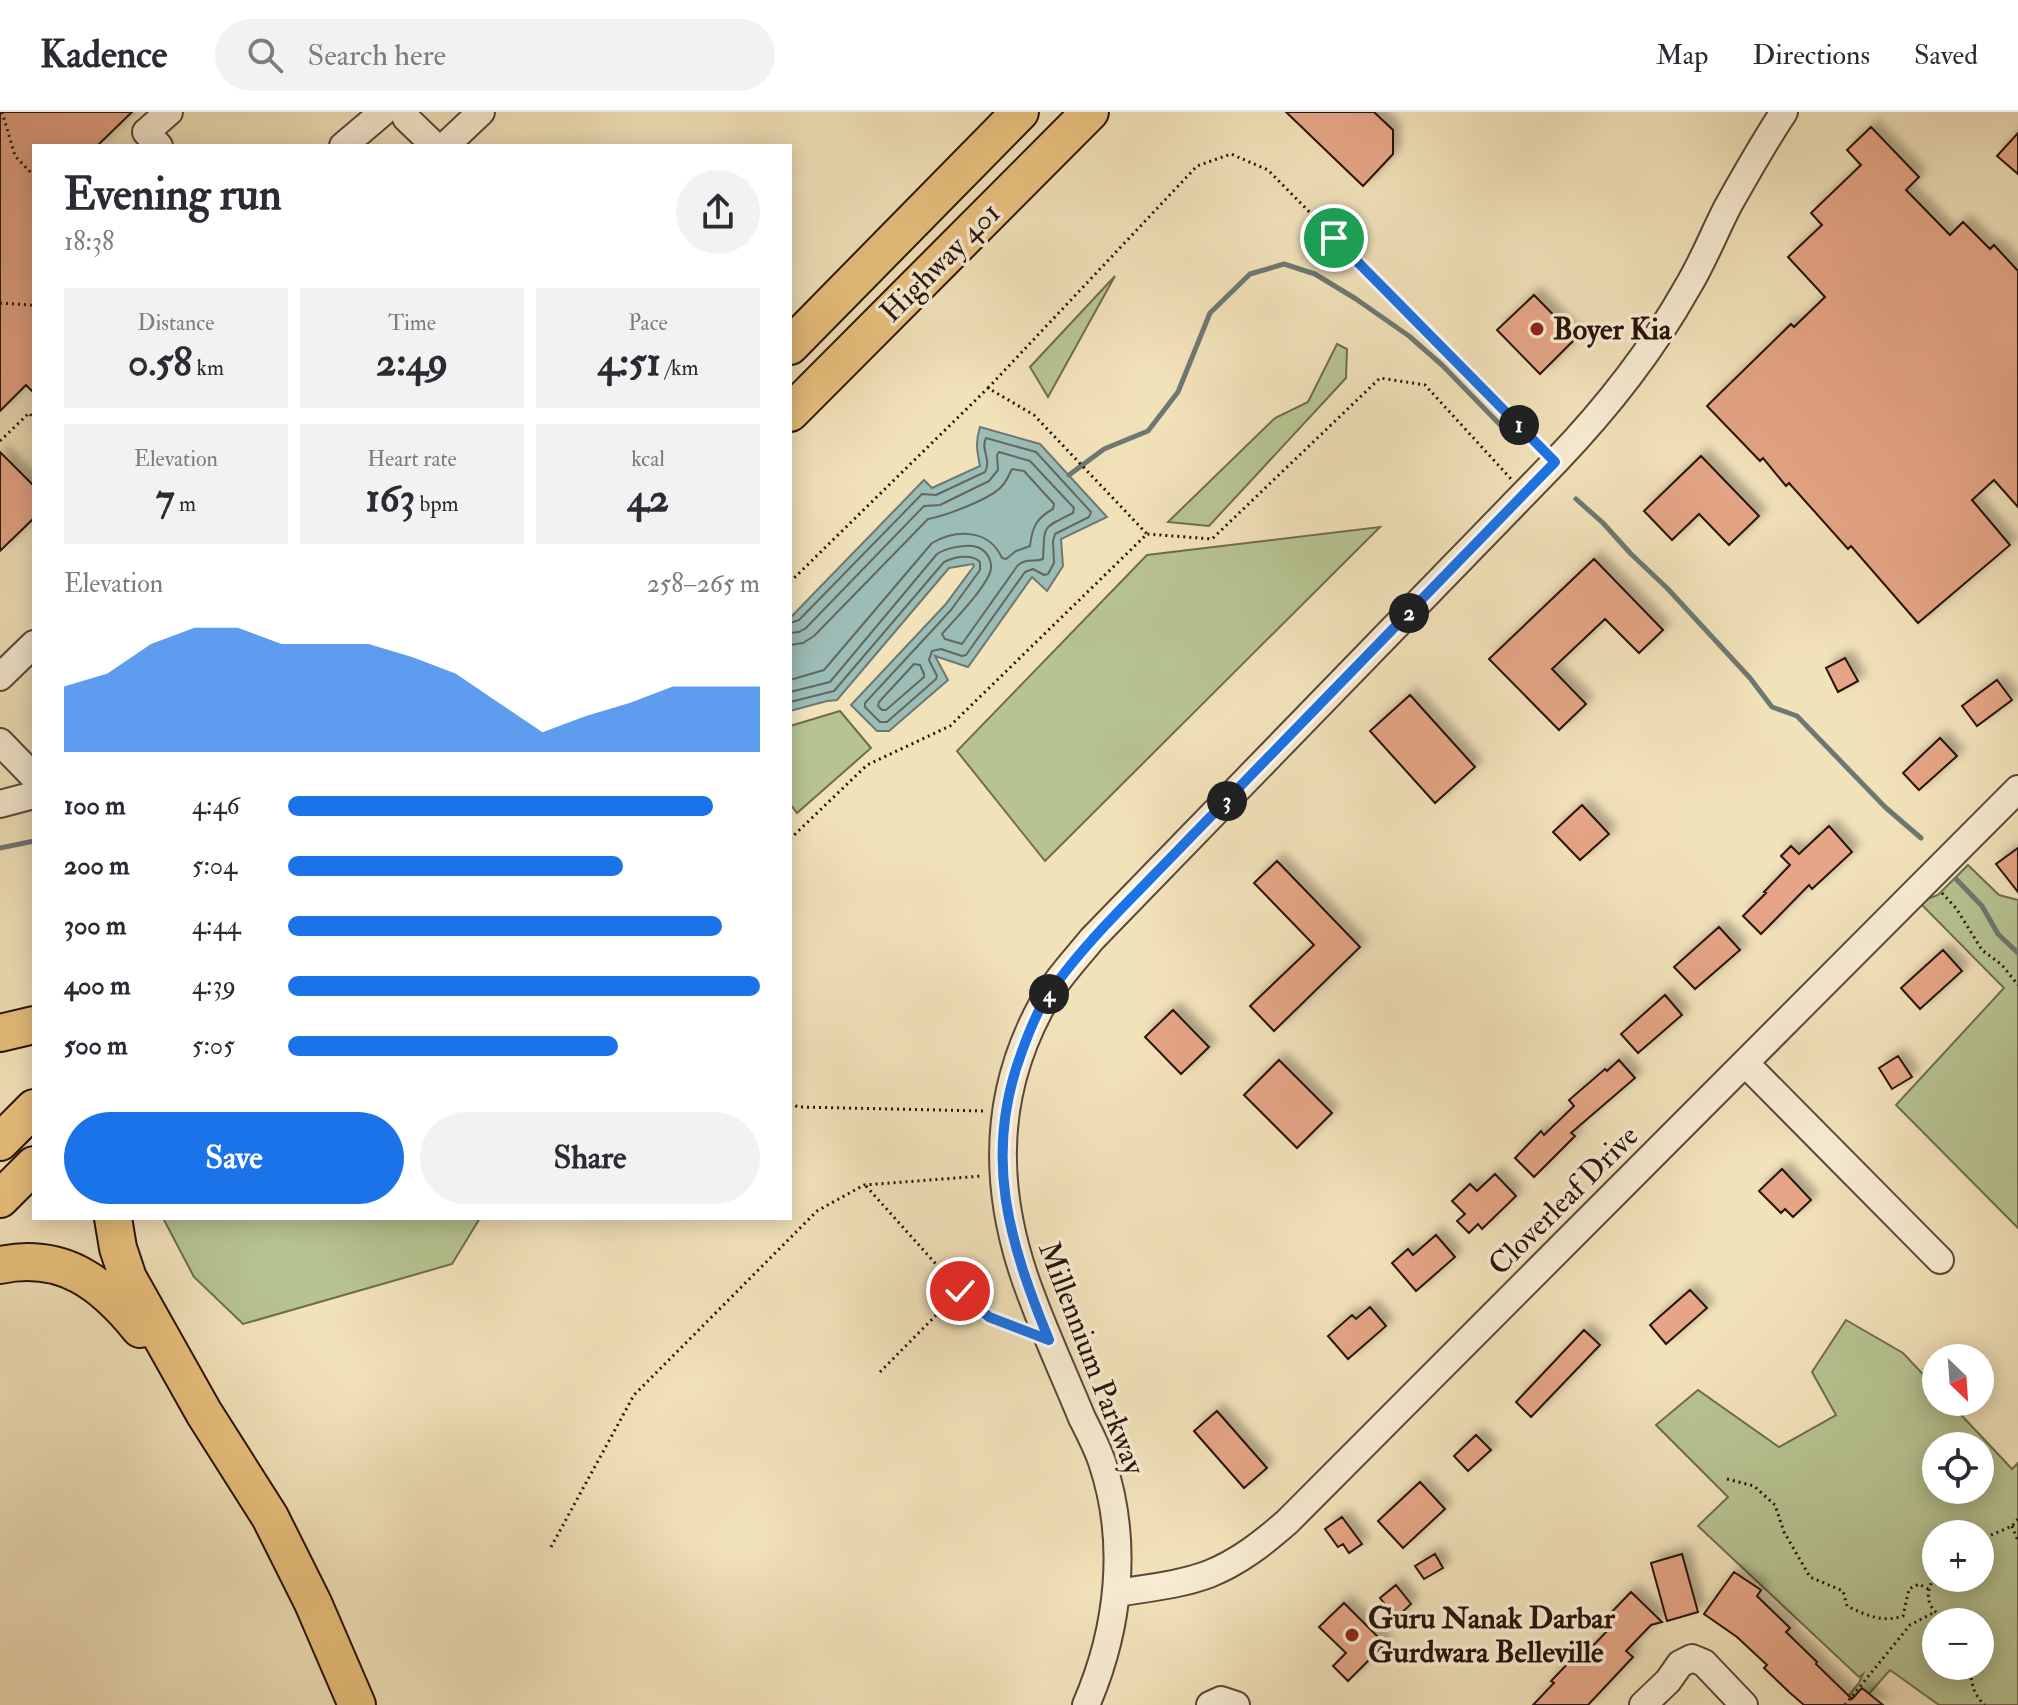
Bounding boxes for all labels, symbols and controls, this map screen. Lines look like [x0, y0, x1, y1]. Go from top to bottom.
search box [215, 19, 775, 91]
text: Kadence [40, 31, 167, 79]
icon: search [243, 33, 287, 77]
text: Search here [307, 37, 446, 74]
text: Map [1656, 38, 1709, 73]
text: Directions [1753, 38, 1870, 73]
text: Saved [1914, 38, 1978, 73]
text: Evening run [64, 168, 282, 223]
button: share [676, 170, 760, 254]
street label: Highway 401 [873, 195, 1008, 330]
pin [1300, 204, 1368, 272]
icon: arrive [1312, 216, 1356, 260]
text: 18:38 [64, 226, 114, 258]
text: Distance [138, 309, 214, 337]
text: Time [388, 309, 436, 337]
text: Pace [628, 309, 668, 337]
place label: Boyer Kia [1553, 311, 1673, 348]
marker: Boyer Kia [1528, 320, 1546, 338]
text: 0.58 [128, 337, 192, 388]
text: 2:49 [376, 337, 448, 388]
text: 4:51 [597, 337, 661, 388]
text: km [192, 354, 224, 382]
text: /km [661, 354, 699, 382]
pin: 1 [1499, 405, 1539, 445]
text: 1 [1515, 411, 1523, 439]
text: Elevation [134, 445, 218, 473]
text: Heart rate [367, 445, 457, 473]
text: kcal [631, 445, 665, 473]
text: 7 [156, 473, 174, 524]
text: 163 [365, 473, 415, 524]
text: 42 [627, 473, 669, 524]
text: m [174, 490, 196, 518]
text: bpm [415, 490, 459, 518]
text: Elevation [64, 568, 163, 600]
text: 258–265 m [647, 568, 760, 600]
pin: 2 [1389, 593, 1429, 633]
text: 2 [1403, 599, 1415, 627]
pin: 3 [1207, 781, 1247, 821]
text: 3 [1223, 787, 1231, 815]
text: 100 m [64, 790, 125, 822]
text: 4:46 [192, 790, 240, 822]
text: 200 m [64, 850, 129, 882]
text: 5:04 [192, 850, 237, 882]
text: 300 m [64, 910, 126, 942]
text: 4:44 [192, 910, 240, 942]
text: 400 m [64, 970, 130, 1002]
text: 4:39 [192, 970, 236, 1002]
pin: 4 [1029, 974, 1069, 1014]
text: 4 [1043, 980, 1055, 1008]
text: 500 m [64, 1030, 128, 1062]
text: 5:05 [192, 1030, 235, 1062]
button: Save [64, 1112, 404, 1204]
button: Share [420, 1112, 760, 1204]
street label: Cloverleaf Drive [1481, 1118, 1646, 1283]
street label: Millennium Parkway [1030, 1236, 1153, 1481]
pin [926, 1257, 994, 1325]
icon: check [938, 1269, 982, 1313]
north arrow [1922, 1344, 1994, 1416]
map controls [1922, 1344, 1994, 1680]
button: locate [1922, 1432, 1994, 1504]
button: + [1922, 1520, 1994, 1592]
place label: Guru Nanak Darbar Gurdwara Belleville [1368, 1600, 1616, 1671]
button: − [1922, 1608, 1994, 1680]
marker: Guru Nanak Darbar Gurdwara Belleville [1343, 1626, 1361, 1644]

